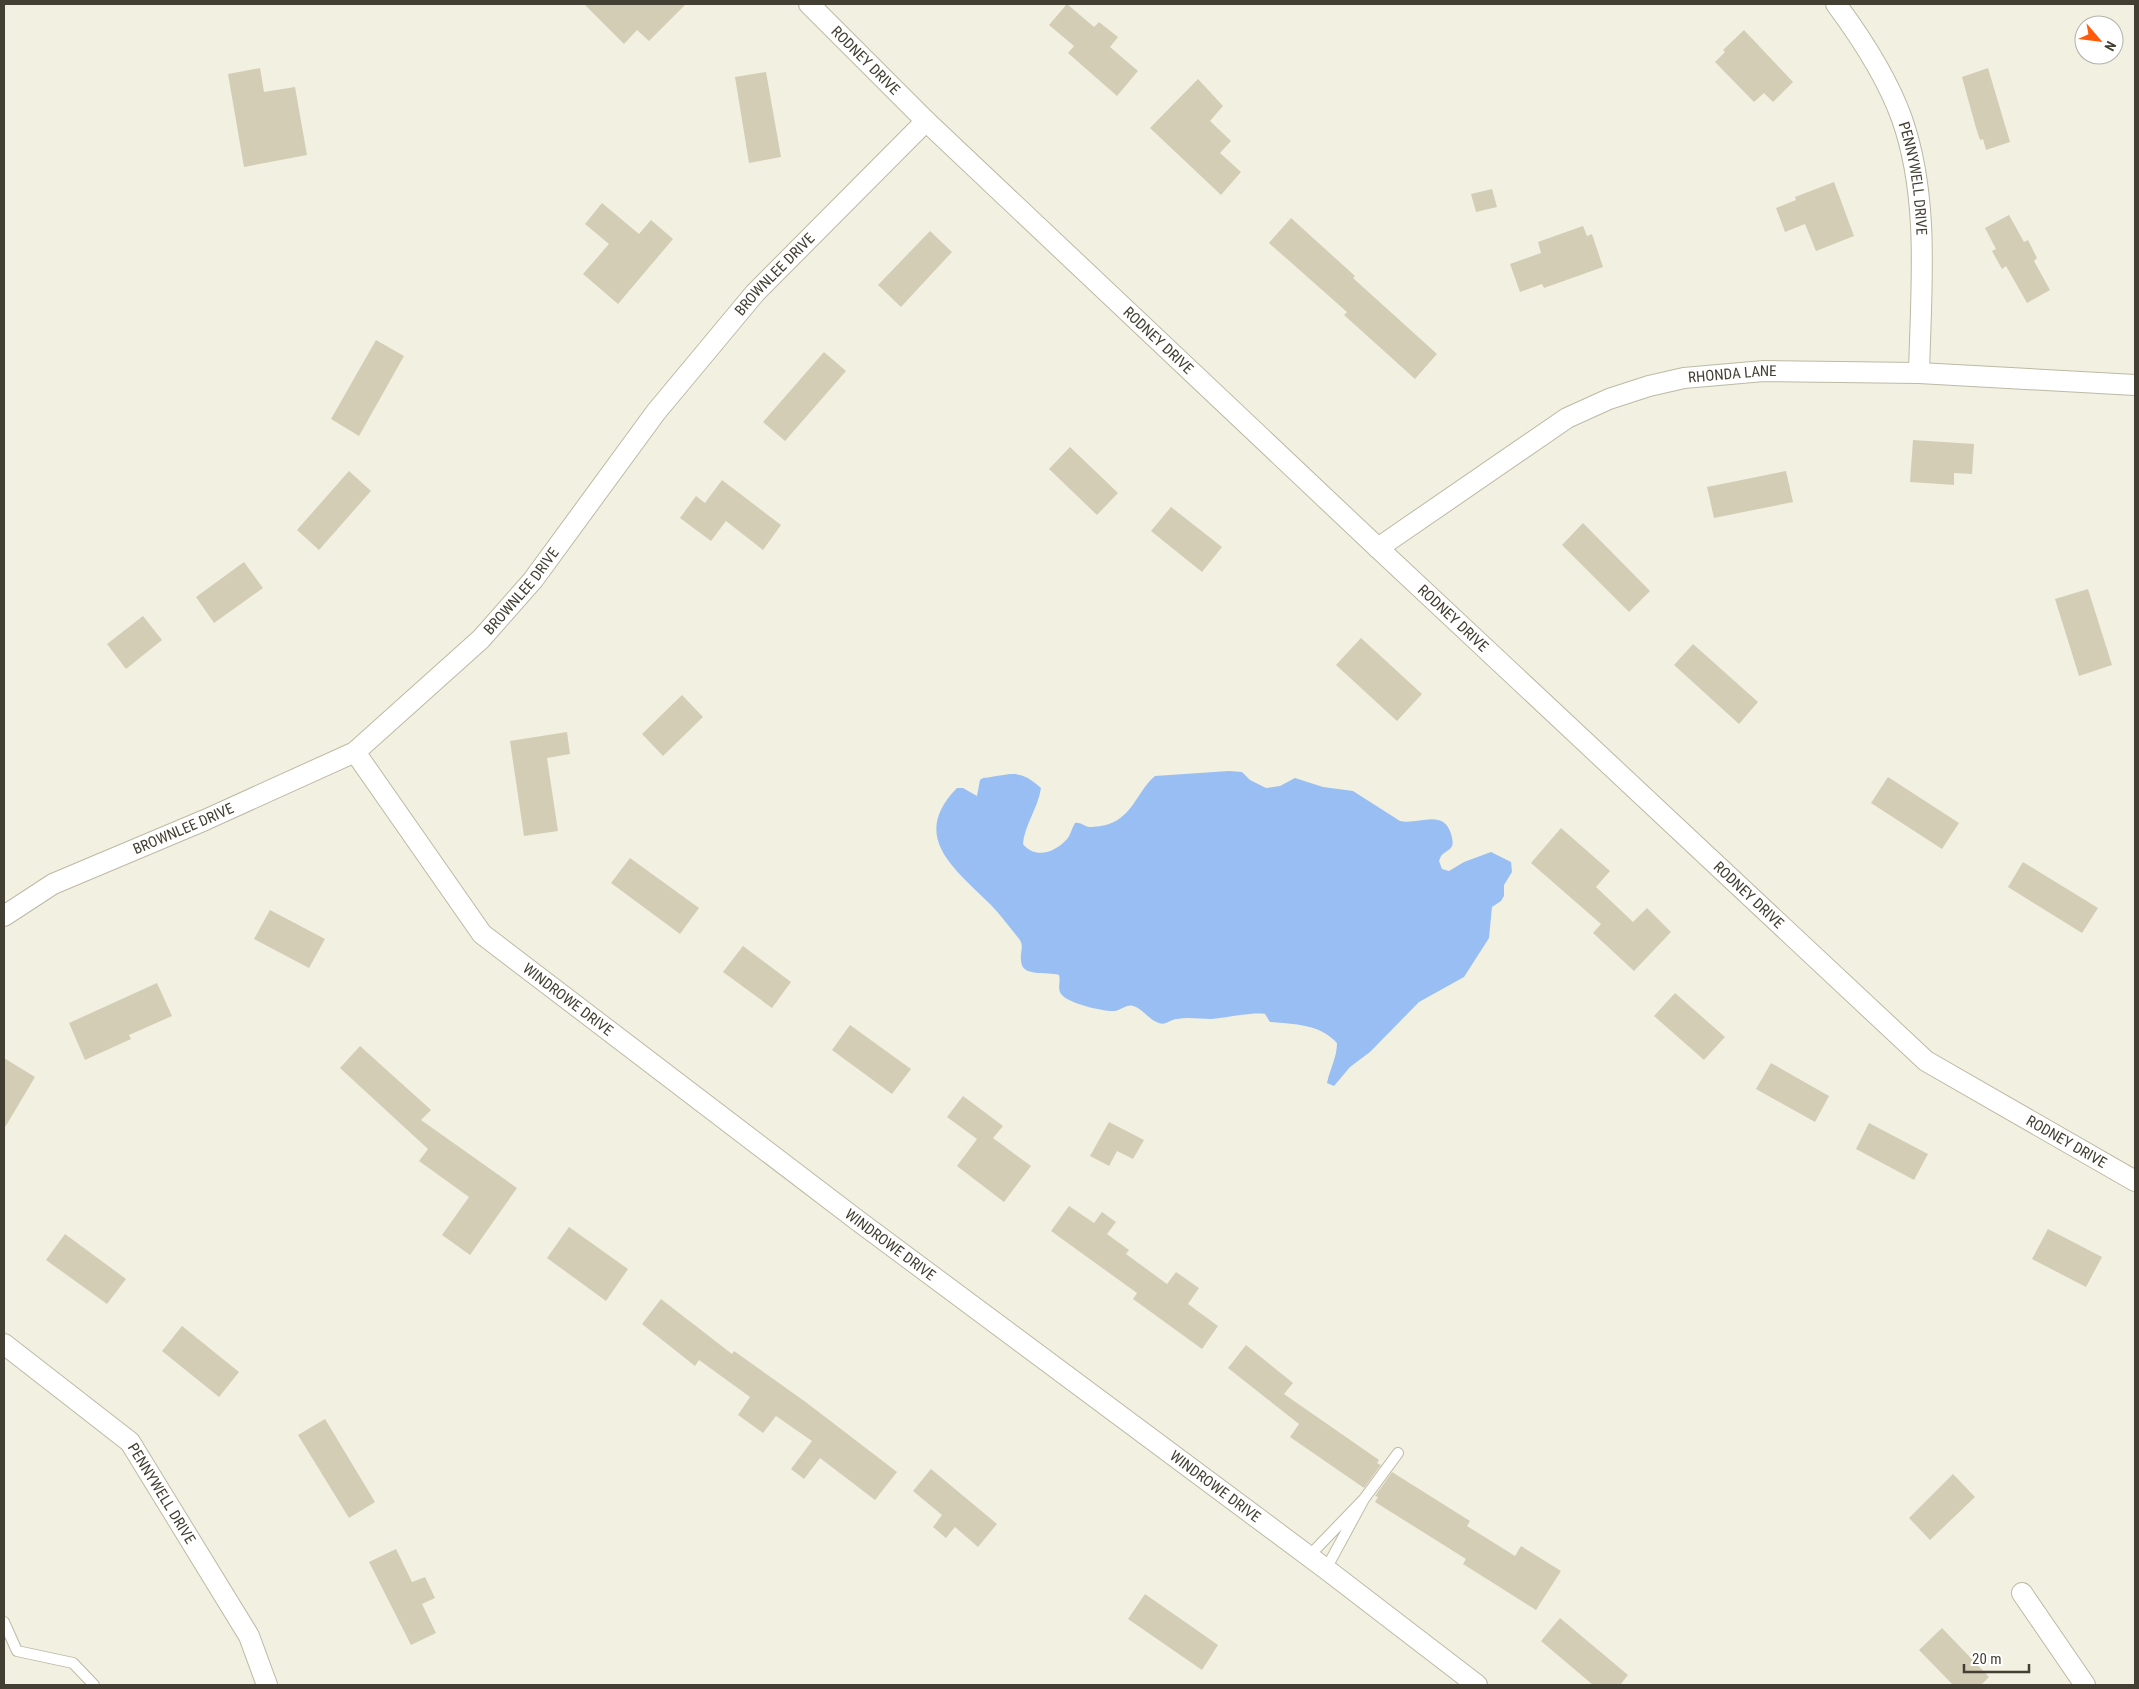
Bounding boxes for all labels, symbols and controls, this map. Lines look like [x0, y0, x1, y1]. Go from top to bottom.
north arrow [2074, 15, 2124, 65]
street label: RODNEY DRIVE [827, 22, 904, 99]
text: N [2101, 39, 2120, 54]
street label: PENNYWELL DRIVE [1895, 119, 1930, 236]
street label: BROWNLEE DRIVE [731, 229, 818, 319]
street label: RODNEY DRIVE [1119, 303, 1197, 378]
street label: RHONDA LANE [1687, 362, 1777, 387]
street label: BROWNLEE DRIVE [480, 544, 563, 638]
street label: RODNEY DRIVE [1414, 581, 1492, 655]
street label: BROWNLEE DRIVE [130, 799, 236, 858]
street label: RODNEY DRIVE [1710, 858, 1788, 932]
street label: WINDROWE DRIVE [519, 959, 617, 1040]
street label: RODNEY DRIVE [2023, 1112, 2110, 1172]
street label: WINDROWE DRIVE [841, 1205, 939, 1284]
street label: PENNYWELL DRIVE [124, 1440, 199, 1547]
street label: WINDROWE DRIVE [1166, 1447, 1264, 1526]
scale bar [1964, 1642, 2029, 1674]
text: 20 m [1972, 1650, 2002, 1668]

